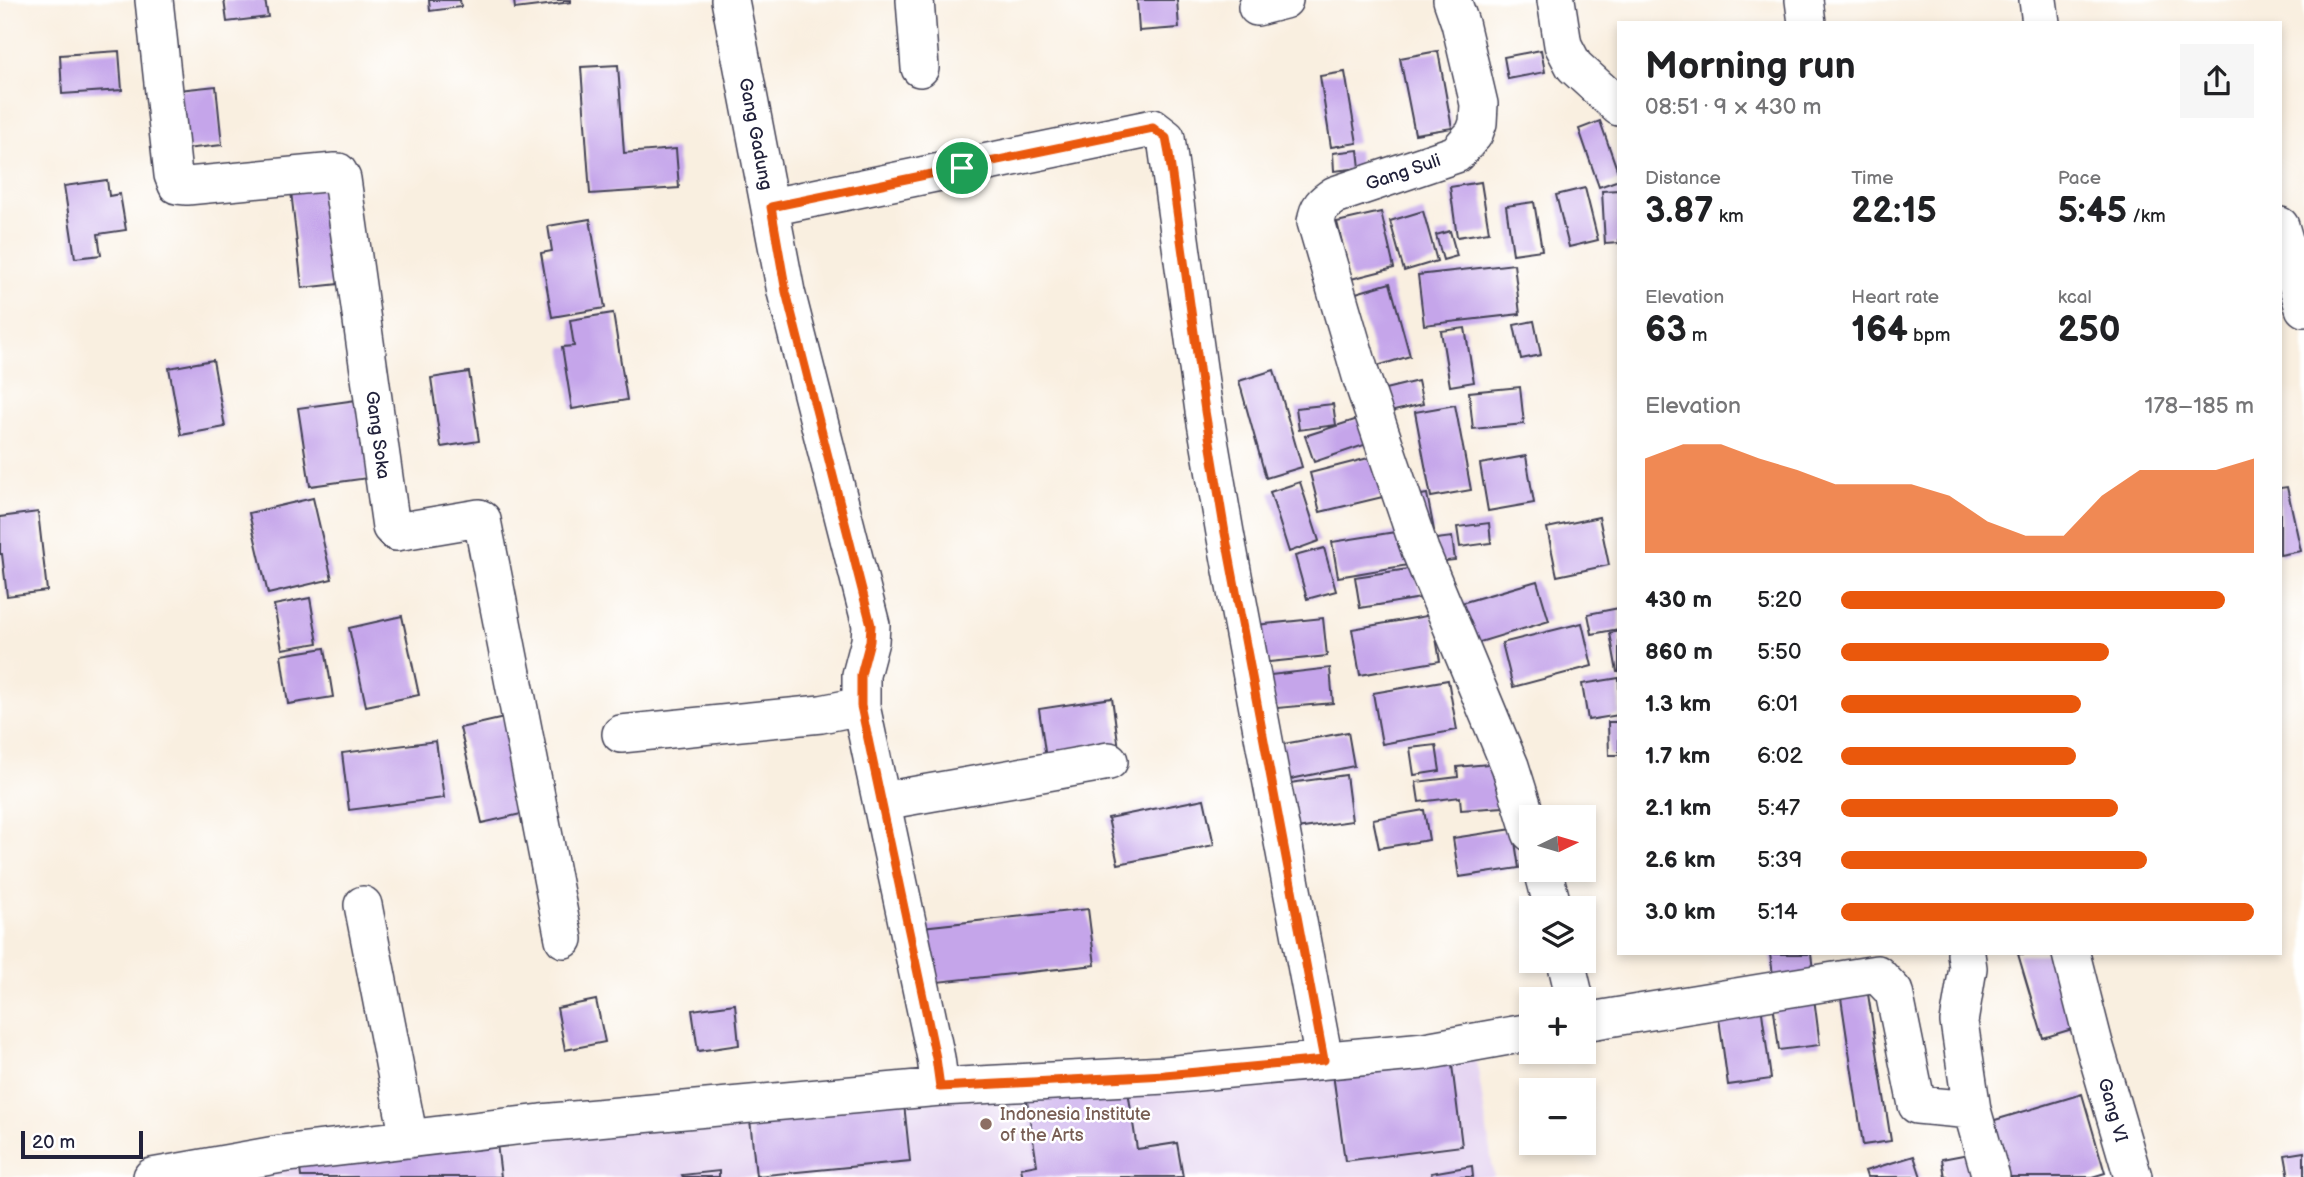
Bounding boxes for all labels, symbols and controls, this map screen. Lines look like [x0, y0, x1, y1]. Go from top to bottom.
text: Morning run [1645, 44, 1856, 89]
button: share [2180, 44, 2254, 118]
street label: Gang Gadung [734, 76, 777, 192]
text: 08:51 · 9 × 430 m [1645, 93, 1822, 121]
pin [932, 138, 992, 198]
icon: arrive [943, 149, 981, 187]
street label: Gang Suli [1363, 150, 1443, 195]
text: Distance [1645, 167, 1721, 190]
text: Time [1851, 167, 1893, 190]
text: Pace [2058, 167, 2101, 190]
text: 3.87 [1645, 190, 1714, 233]
text: 22:15 [1851, 190, 1937, 233]
text: 5:45 [2058, 190, 2127, 233]
text: km [1714, 205, 1744, 228]
text: /km [2127, 205, 2166, 228]
text: Elevation [1645, 286, 1724, 309]
text: Heart rate [1851, 286, 1939, 309]
text: kcal [2058, 286, 2092, 309]
text: 63 [1645, 309, 1687, 352]
text: 164 [1851, 309, 1908, 352]
text: 250 [2058, 309, 2121, 352]
text: m [1687, 324, 1708, 347]
text: bpm [1908, 324, 1950, 347]
street label: Gang Soka [361, 390, 394, 480]
text: Elevation [1645, 392, 1741, 420]
text: 178–185 m [2145, 392, 2254, 420]
text: 430 m [1645, 586, 1712, 614]
text: 5:20 [1757, 586, 1802, 614]
text: 860 m [1645, 638, 1713, 666]
text: 5:50 [1757, 638, 1802, 666]
text: 1.3 km [1645, 690, 1711, 718]
text: 6:01 [1757, 690, 1798, 718]
text: 1.7 km [1645, 742, 1710, 770]
text: 6:02 [1757, 742, 1803, 770]
text: 2.1 km [1645, 794, 1711, 822]
text: 5:47 [1757, 794, 1800, 822]
north arrow [1519, 805, 1596, 882]
map controls [1519, 805, 1596, 1155]
text: 2.6 km [1645, 846, 1716, 874]
text: 5:39 [1757, 846, 1802, 874]
button: layers [1519, 896, 1596, 973]
text: 3.0 km [1645, 898, 1716, 926]
text: 5:14 [1757, 898, 1798, 926]
button: + [1519, 987, 1596, 1064]
street label: Gang VI [2093, 1076, 2132, 1144]
button: − [1519, 1078, 1596, 1155]
place label: Indonesia Institute of the Arts [1000, 1104, 1151, 1146]
marker: Indonesia Institute of the Arts [978, 1116, 994, 1132]
scale bar [21, 1128, 144, 1160]
text: 20 m [32, 1131, 75, 1154]

